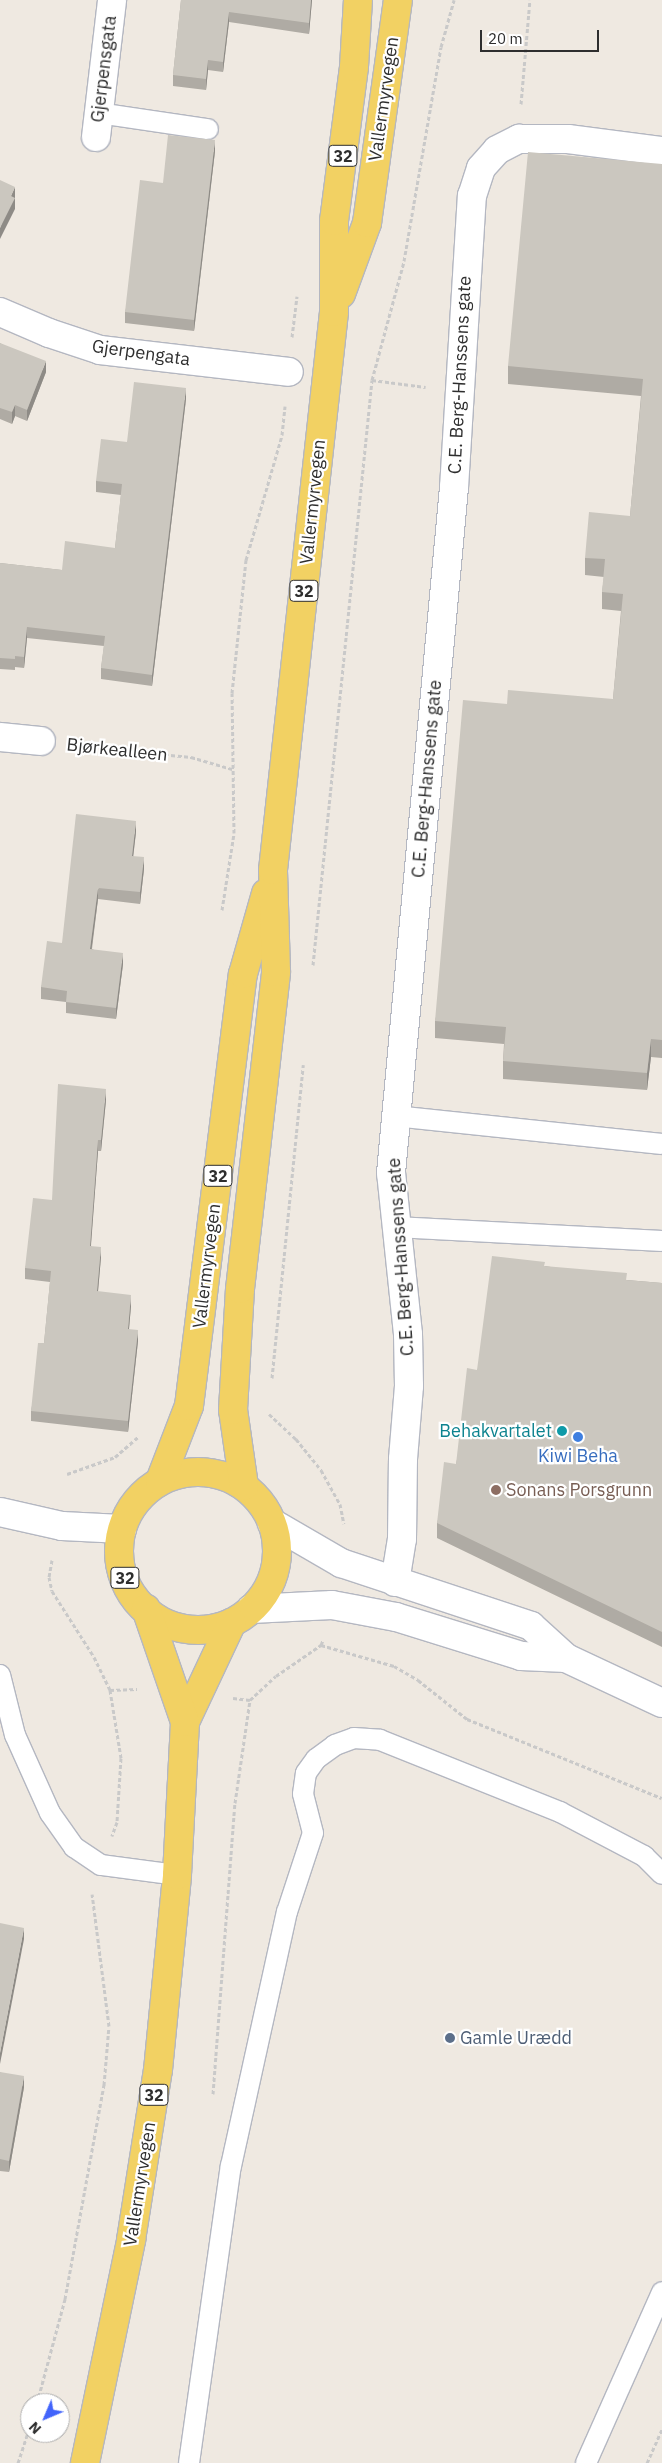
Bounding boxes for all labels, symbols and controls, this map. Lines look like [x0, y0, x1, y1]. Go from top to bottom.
street label: Gjerpensgata [87, 14, 121, 124]
scale bar [482, 20, 601, 52]
text: 20 m [488, 29, 523, 48]
street label: Vallermyrvegen [365, 35, 403, 163]
road number: 32 [328, 142, 358, 170]
street label: C.E. Berg-Hanssens gate [444, 275, 476, 475]
street label: Gjerpengata [90, 335, 192, 371]
street label: Vallermyrvegen [296, 438, 330, 566]
road number: 32 [289, 578, 319, 604]
street label: C.E. Berg-Hanssens gate [408, 679, 446, 879]
street label: Bjørkealleen [65, 734, 169, 766]
street label: C.E. Berg-Hanssens gate [383, 1157, 419, 1357]
road number: 32 [203, 1162, 233, 1190]
street label: Vallermyrvegen [189, 1202, 225, 1330]
place label: Behakvartalet [439, 1420, 552, 1442]
marker: Behakvartalet [556, 1425, 568, 1437]
marker: Kiwi Beha [572, 1431, 584, 1443]
place label: Kiwi Beha [538, 1445, 618, 1467]
place label: Sonans Porsgrunn [506, 1479, 652, 1501]
marker: Sonans Porsgrunn [490, 1484, 502, 1496]
road number: 32 [110, 1565, 140, 1592]
place label: Gamle Urædd [460, 2027, 572, 2049]
marker: Gamle Urædd [444, 2032, 456, 2044]
road number: 32 [139, 2082, 169, 2108]
street label: Vallermyrvegen [120, 2120, 160, 2248]
north arrow [20, 2393, 70, 2443]
text: N [25, 2418, 45, 2438]

